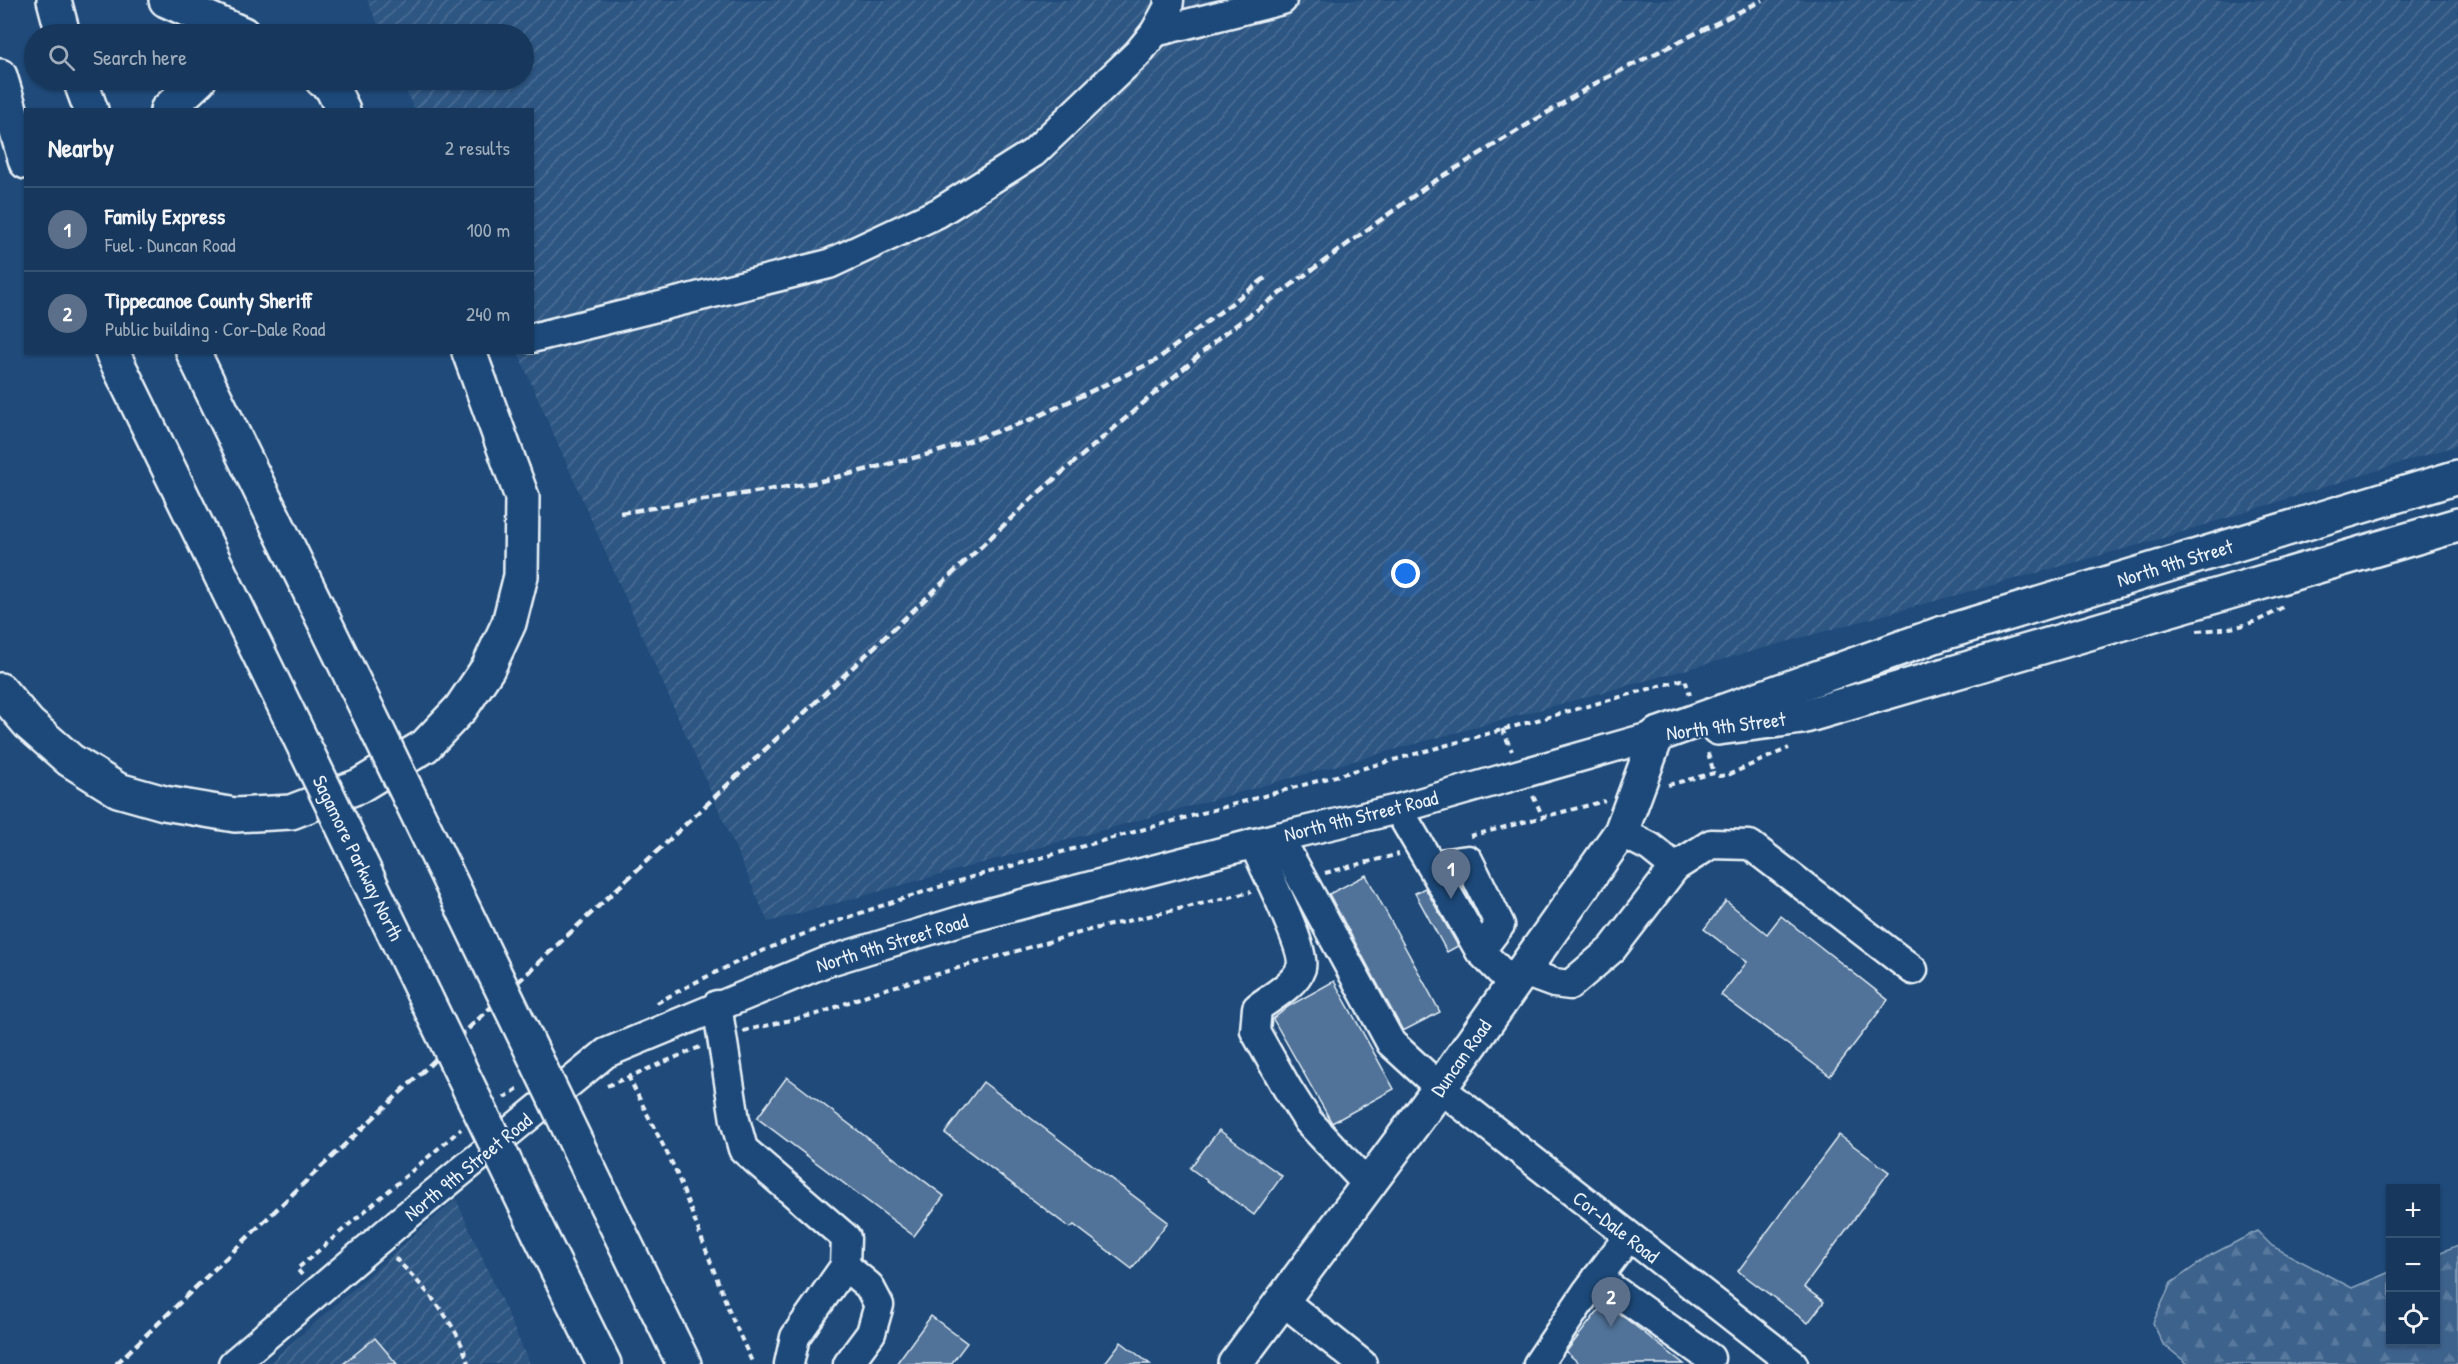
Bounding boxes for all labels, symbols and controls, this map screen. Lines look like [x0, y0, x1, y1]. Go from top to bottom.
search box [24, 24, 534, 90]
icon: search [45, 41, 78, 74]
text: Search here [93, 42, 187, 72]
text: Nearby [48, 130, 114, 165]
text: 2 results [445, 134, 510, 161]
text: Family Express [105, 201, 225, 231]
text: 1 [64, 216, 71, 243]
text: 100 m [467, 216, 510, 243]
text: Fuel · Duncan Road [105, 231, 236, 258]
text: Tippecanoe County Sheriff [105, 285, 312, 315]
text: 2 [63, 300, 72, 327]
text: 240 m [466, 300, 510, 327]
text: Public building · Cor-Dale Road [105, 315, 325, 342]
street label: North 9th Street [2113, 532, 2237, 593]
your location [1391, 559, 1420, 588]
street label: North 9th Street [1665, 705, 1788, 746]
street label: Sagamore Parkway North [307, 771, 410, 945]
street label: North 9th Street Road [1281, 783, 1441, 848]
pin: 1 [1432, 850, 1470, 899]
street label: North 9th Street Road [813, 907, 971, 978]
street label: Duncan Road [1424, 1014, 1497, 1102]
street label: North 9th Street Road [398, 1106, 538, 1227]
street label: Cor-Dale Road [1567, 1184, 1665, 1269]
map controls [2386, 1184, 2440, 1346]
button: + [2386, 1184, 2440, 1238]
button: − [2386, 1238, 2440, 1292]
pin: 2 [1592, 1278, 1630, 1327]
button: locate [2386, 1292, 2440, 1346]

